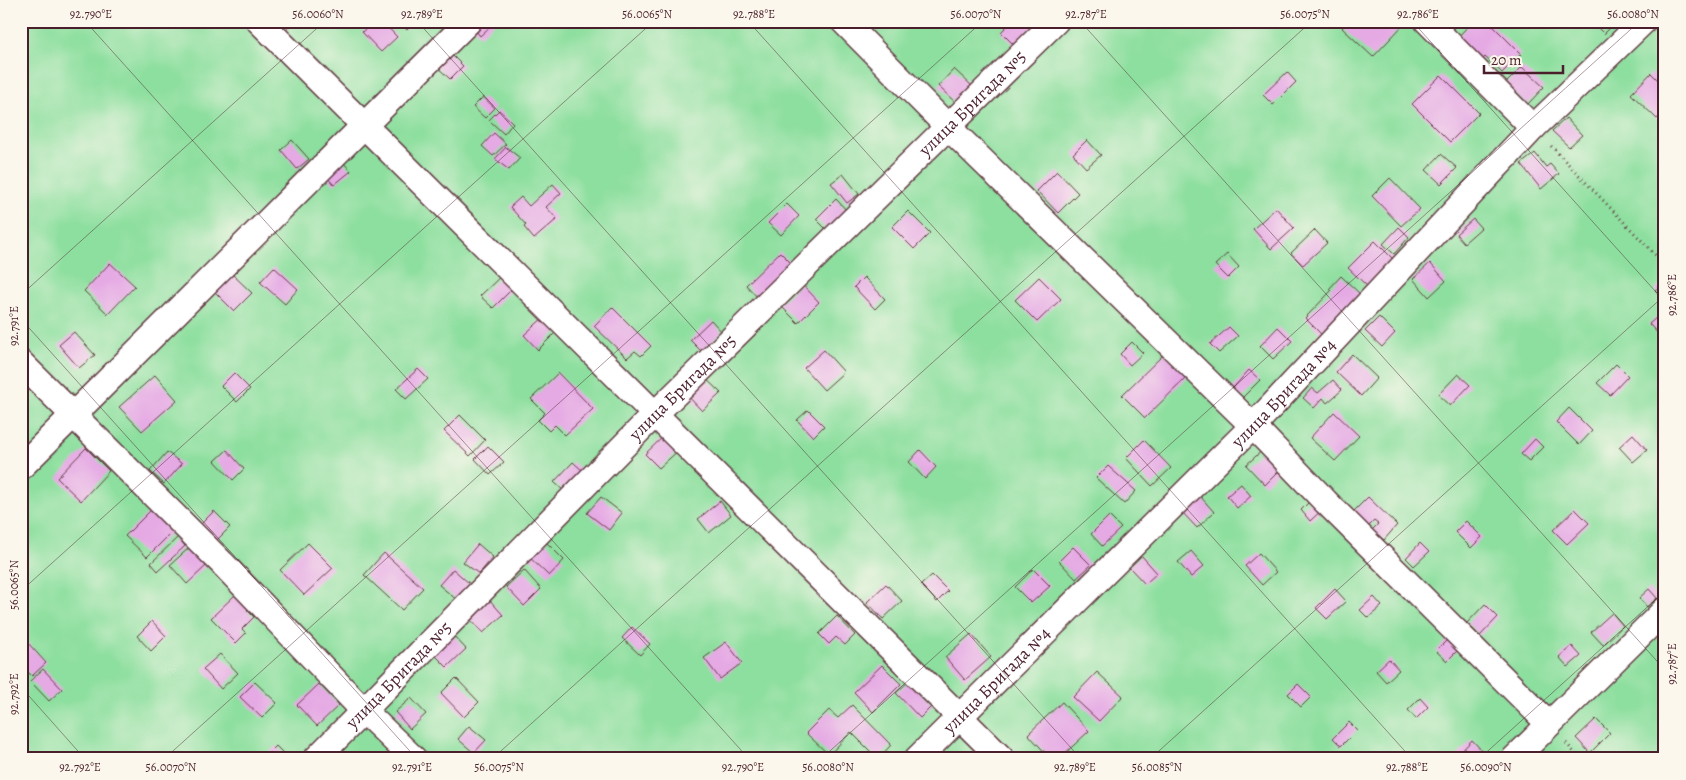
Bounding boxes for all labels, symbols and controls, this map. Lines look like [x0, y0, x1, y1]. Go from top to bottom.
text: 92.790°E [70, 6, 112, 22]
text: 56.0060°N [292, 6, 344, 22]
text: 92.789°E [401, 6, 443, 22]
text: 56.0065°N [622, 6, 672, 22]
text: 92.788°E [733, 6, 775, 22]
text: 56.0070°N [951, 6, 1002, 22]
text: 92.787°E [1065, 6, 1107, 22]
text: 56.0075°N [1280, 6, 1330, 22]
text: 92.786°E [1397, 6, 1439, 22]
text: 56.0080°N [1607, 6, 1659, 22]
scale bar [1484, 42, 1562, 74]
street label: улица Бригада №5 [913, 45, 1031, 162]
text: 20 m [1491, 50, 1522, 70]
text: 92.786°E [1664, 274, 1680, 316]
text: 92.791°E [6, 306, 22, 346]
street label: улица Бригада №5 [623, 329, 741, 446]
street label: улица Бригада №4 [1225, 333, 1341, 454]
text: 56.0065°N [6, 560, 22, 610]
street label: улица Бригада №5 [340, 616, 457, 735]
street label: улица Бригада №4 [937, 622, 1055, 739]
text: 92.787°E [1664, 643, 1680, 685]
text: 92.792°E [6, 673, 22, 715]
text: 92.792°E [59, 759, 101, 775]
text: 56.0070°N [146, 759, 197, 775]
text: 92.791°E [392, 759, 432, 775]
text: 56.0075°N [474, 759, 524, 775]
text: 92.790°E [722, 759, 764, 775]
text: 56.0080°N [802, 759, 854, 775]
text: 92.789°E [1054, 759, 1096, 775]
text: 56.0085°N [1132, 759, 1183, 775]
text: 92.788°E [1386, 759, 1428, 775]
text: 56.0090°N [1460, 759, 1512, 775]

